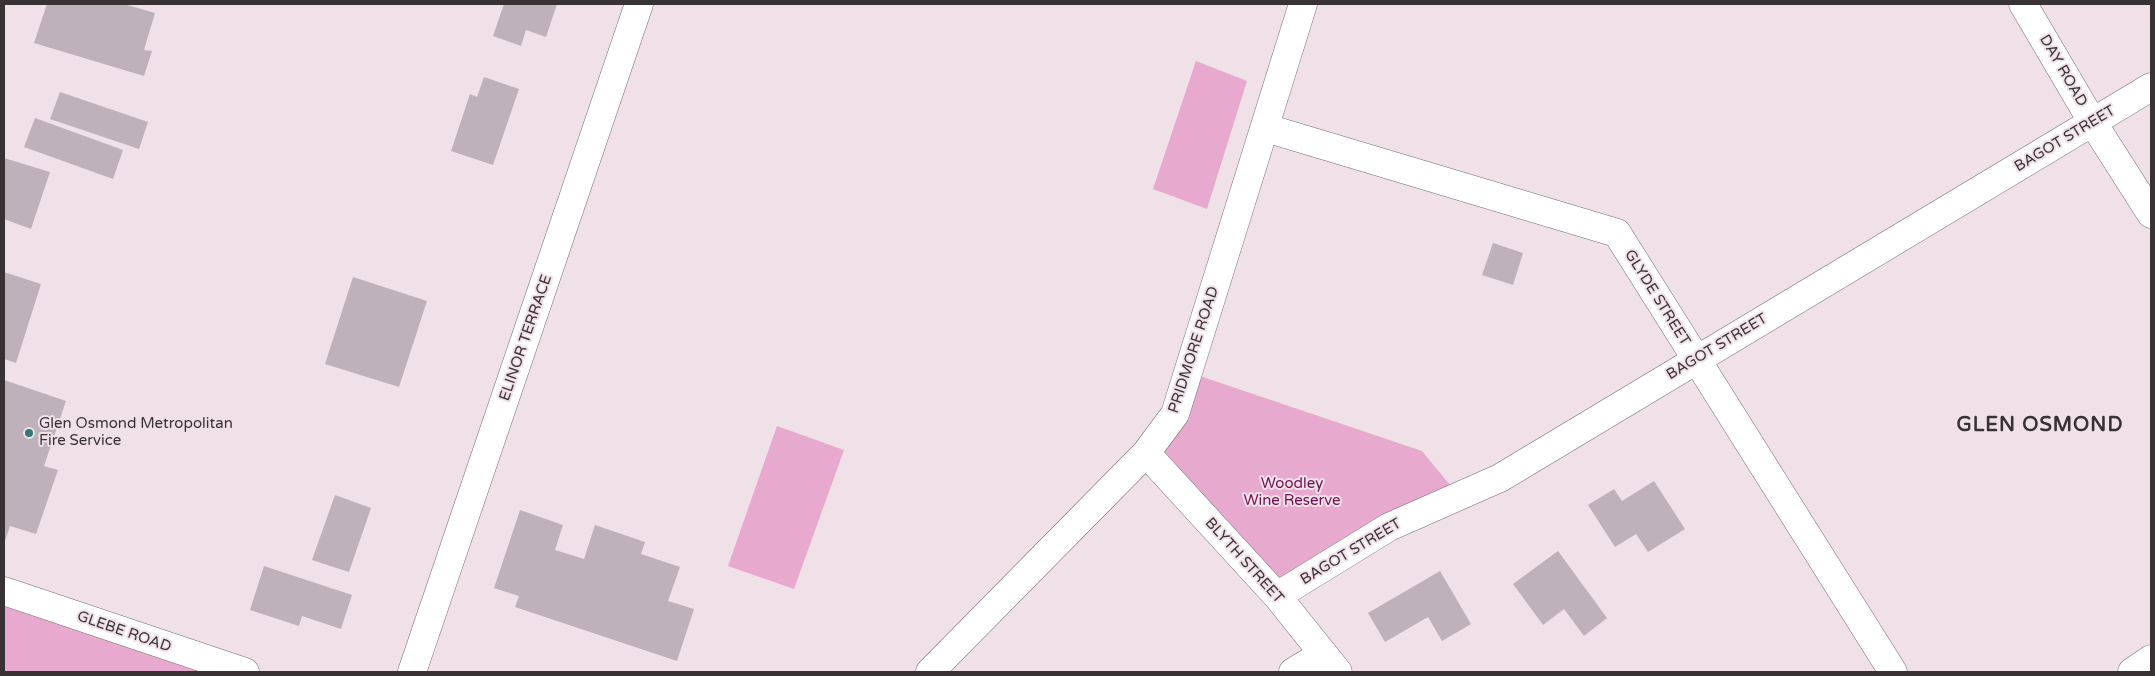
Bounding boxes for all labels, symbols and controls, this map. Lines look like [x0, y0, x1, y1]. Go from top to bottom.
street label: DAY ROAD [2035, 32, 2091, 110]
street label: BAGOT STREET [2011, 102, 2119, 176]
street label: GLYDE STREET [1620, 247, 1694, 349]
street label: ELINOR TERRACE [496, 273, 556, 403]
street label: PRIDMORE ROAD [1165, 284, 1223, 416]
street label: BAGOT STREET [1663, 310, 1771, 384]
district label: GLEN OSMOND [1955, 414, 2125, 438]
place label: Glen Osmond Metropolitan Fire Service [39, 415, 233, 450]
marker: Glen Osmond Metropolitan Fire Service [23, 427, 35, 439]
park label: Woodley Wine Reserve [1243, 475, 1341, 510]
street label: BLYTH STREET [1201, 514, 1287, 608]
street label: BAGOT STREET [1297, 515, 1405, 589]
street label: GLEBE ROAD [74, 607, 174, 657]

